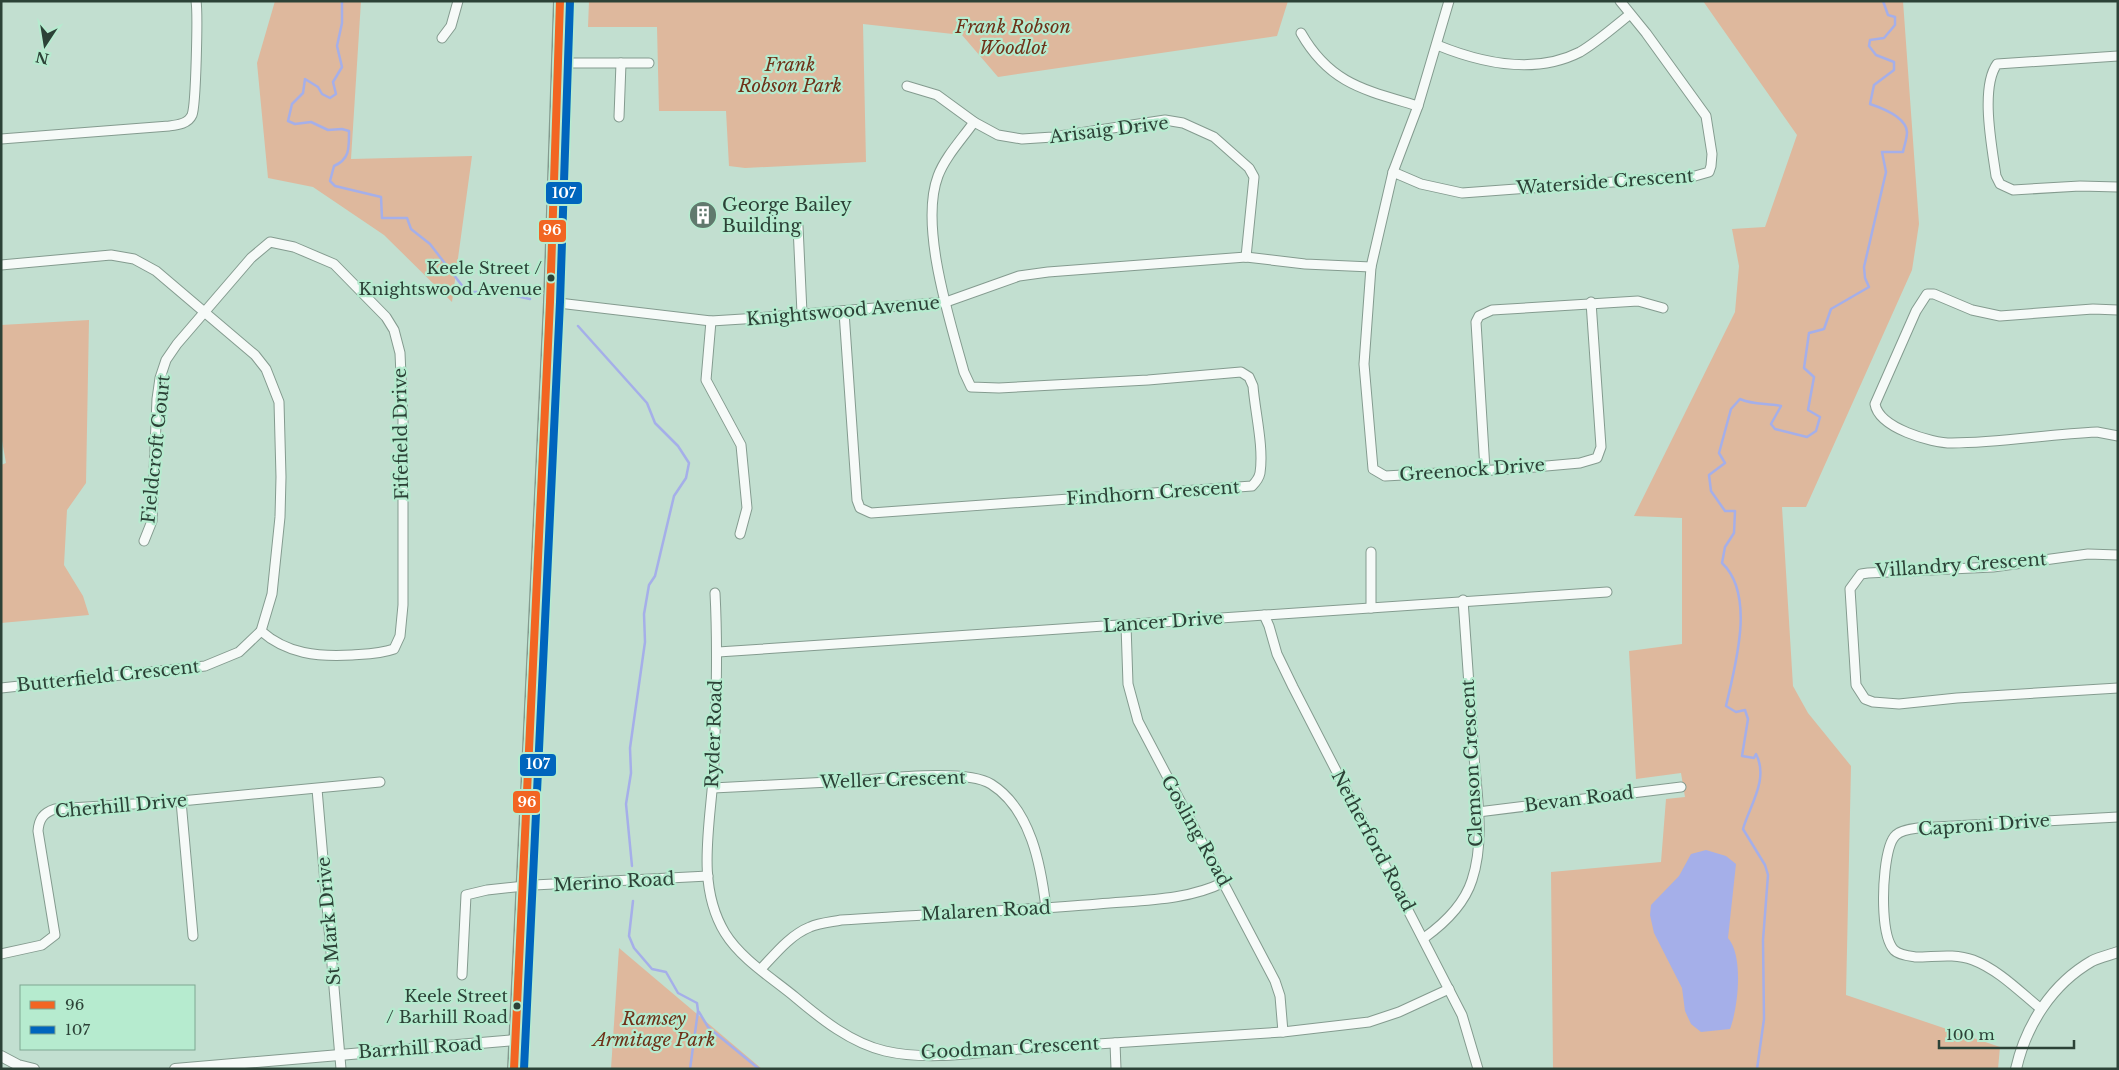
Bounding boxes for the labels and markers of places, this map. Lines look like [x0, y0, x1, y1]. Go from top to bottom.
place label: George Bailey Building [722, 194, 852, 237]
building icon: George Bailey Building [688, 200, 718, 230]
place label: Keele Street / Knightswood Avenue [358, 258, 542, 300]
marker: Keele Street / Knightswood Avenue [546, 273, 556, 283]
place label: Keele Street / Barhill Road [386, 986, 509, 1028]
marker: Keele Street / Barhill Road [512, 1001, 522, 1011]

